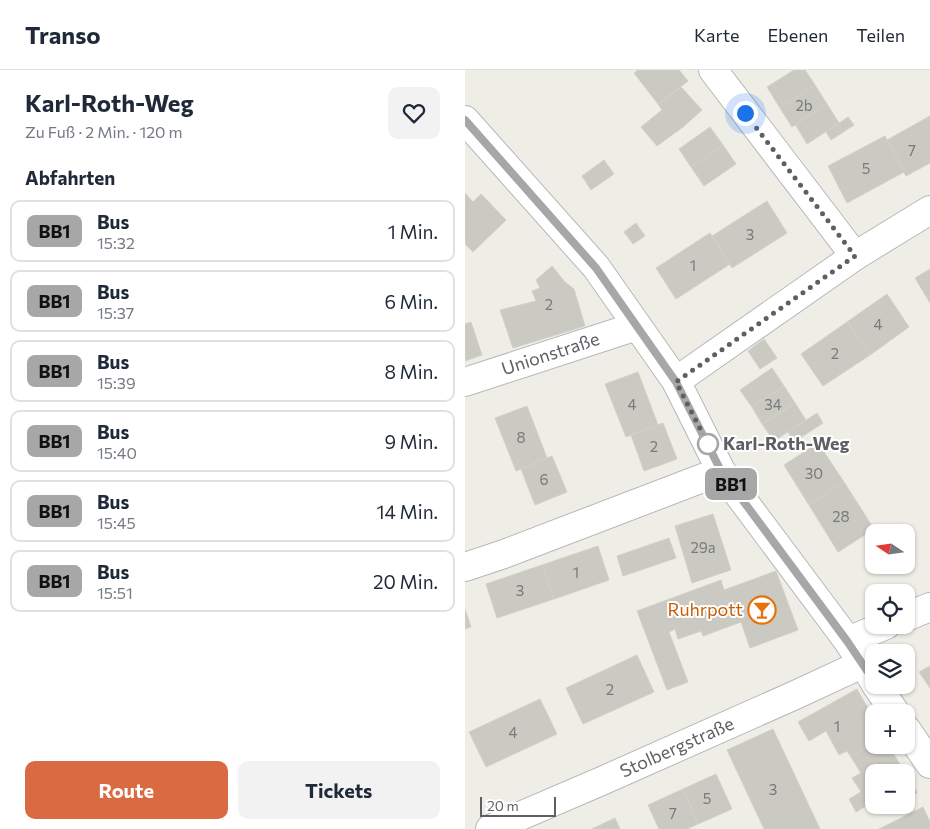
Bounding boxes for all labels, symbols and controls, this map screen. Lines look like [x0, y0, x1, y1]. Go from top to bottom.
text: Transo [25, 20, 101, 49]
text: Karte [694, 24, 739, 46]
text: Ebenen [767, 24, 828, 46]
text: Teilen [856, 24, 905, 46]
button: heart [388, 87, 440, 139]
text: Karl-Roth-Weg [25, 88, 194, 117]
house number: 2b [795, 96, 813, 114]
your location [733, 101, 758, 126]
text: Zu Fuß · 2 Min. · 120 m [25, 122, 183, 141]
house number: 7 [908, 141, 916, 159]
house number: 5 [862, 159, 870, 177]
text: Abfahrten [25, 166, 115, 189]
text: Bus [97, 210, 129, 233]
text: BB1 [39, 220, 70, 242]
text: 1 Min. [388, 220, 438, 243]
house number: 3 [746, 225, 754, 243]
text: 15:32 [97, 233, 135, 252]
house number: 1 [690, 256, 696, 274]
text: Bus [97, 280, 129, 303]
text: BB1 [39, 290, 70, 312]
text: 6 Min. [384, 290, 438, 313]
house number: 2 [545, 295, 553, 313]
text: 15:37 [97, 303, 134, 322]
house number: 4 [874, 315, 883, 333]
street label: Unionstraße [499, 327, 602, 379]
house number: 2 [831, 344, 839, 362]
text: Bus [97, 350, 129, 373]
text: BB1 [39, 360, 70, 382]
text: 8 Min. [384, 360, 438, 383]
text: 15:39 [97, 373, 136, 392]
house number: 4 [628, 395, 637, 413]
house number: 34 [764, 395, 782, 413]
text: Bus [97, 420, 129, 443]
house number: 8 [516, 428, 526, 446]
text: BB1 [39, 430, 70, 452]
text: 9 Min. [384, 430, 438, 453]
place label: Karl-Roth-Weg [723, 432, 850, 454]
marker: Karl-Roth-Weg [697, 433, 719, 455]
house number: 2 [650, 437, 658, 455]
text: 15:40 [97, 443, 137, 462]
house number: 30 [805, 464, 823, 482]
line badge: BB1 [702, 468, 760, 500]
house number: 6 [539, 470, 549, 488]
text: BB1 [715, 473, 747, 495]
text: Bus [97, 490, 129, 513]
text: BB1 [39, 500, 70, 522]
text: 14 Min. [376, 500, 438, 523]
house number: 28 [832, 507, 850, 525]
text: 15:45 [97, 513, 136, 532]
north arrow [865, 524, 915, 574]
map controls [865, 524, 915, 814]
house number: 29a [690, 538, 716, 556]
text: Bus [97, 560, 129, 583]
house number: 1 [573, 563, 579, 581]
text: BB1 [39, 570, 70, 592]
text: 20 Min. [373, 570, 438, 593]
house number: 3 [516, 581, 524, 599]
text: 15:51 [97, 583, 133, 602]
button: locate [865, 584, 915, 634]
bar icon: Ruhrpott [747, 595, 777, 625]
place label: Ruhrpott [667, 598, 743, 620]
button: layers [865, 644, 915, 694]
house number: 2 [606, 680, 614, 698]
button: + [865, 704, 915, 754]
street label: Stolbergstraße [616, 712, 737, 782]
house number: 1 [834, 717, 840, 735]
house number: 4 [509, 723, 518, 741]
button: Route [25, 761, 228, 819]
button: Tickets [238, 761, 440, 819]
button: − [865, 764, 915, 814]
house number: 3 [769, 780, 777, 798]
house number: 5 [703, 789, 711, 807]
scale bar [480, 794, 556, 817]
text: 20 m [487, 797, 519, 814]
house number: 7 [669, 804, 677, 822]

